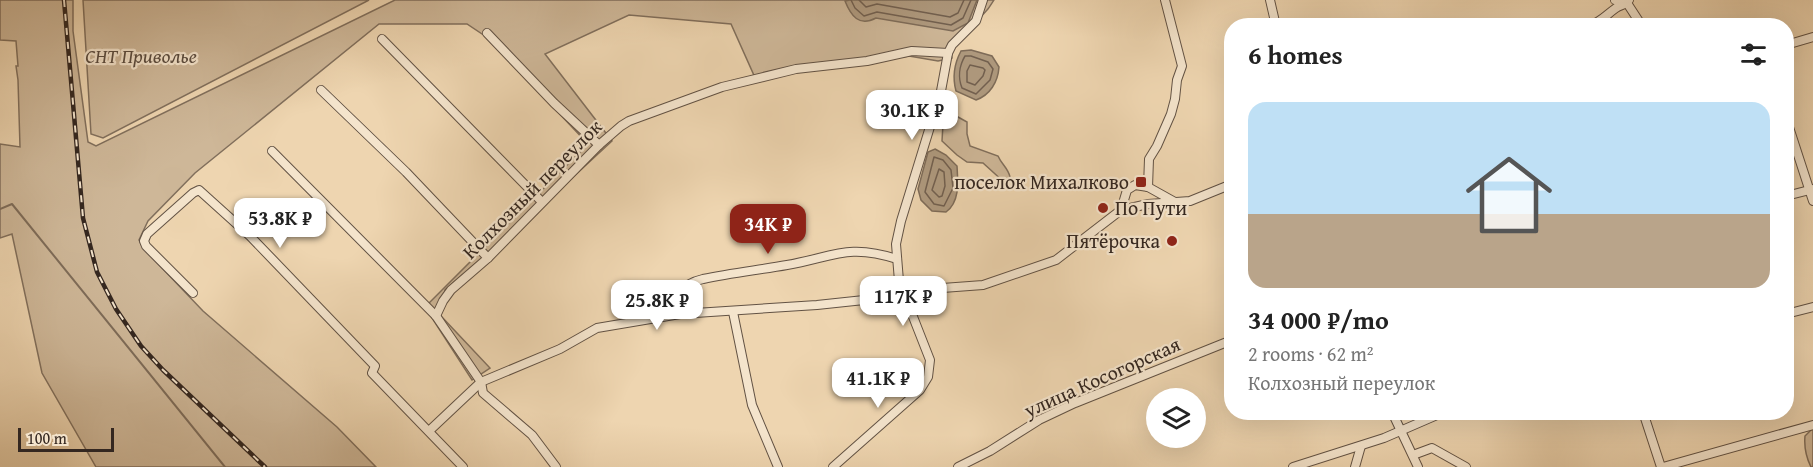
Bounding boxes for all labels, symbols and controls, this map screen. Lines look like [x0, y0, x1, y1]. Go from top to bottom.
text: 6 homes [1248, 35, 1343, 74]
icon: filters [1737, 38, 1770, 71]
park label: СНТ Приволье [85, 41, 197, 70]
pin: 30.1K ₽ [857, 90, 967, 141]
text: 30.1K ₽ [880, 95, 944, 124]
street label: Колхозный переулок [455, 112, 608, 265]
icon: home [1455, 141, 1563, 249]
place label: поселок Михалково [954, 167, 1129, 196]
marker: поселок Михалково [1134, 175, 1148, 189]
place label: По Пути [1115, 193, 1187, 222]
pin: 53.8K ₽ [225, 198, 335, 249]
marker: По Пути [1096, 201, 1110, 215]
text: 53.8K ₽ [248, 203, 312, 232]
pin: 34K ₽ [726, 204, 810, 255]
text: 34K ₽ [744, 209, 792, 238]
place label: Пятёрочка [1066, 226, 1160, 255]
marker: Пятёрочка [1165, 234, 1179, 248]
pin: 117K ₽ [854, 276, 952, 327]
pin: 25.8K ₽ [602, 280, 712, 331]
text: 117K ₽ [874, 281, 932, 310]
text: 25.8K ₽ [625, 285, 689, 314]
text: 34 000 ₽/mo [1248, 300, 1389, 339]
street label: улица Косогорская [1018, 329, 1185, 424]
text: 2 rooms · 62 m² [1248, 339, 1374, 368]
pin: 41.1K ₽ [823, 358, 933, 409]
text: 41.1K ₽ [846, 363, 910, 392]
text: Колхозный переулок [1248, 368, 1435, 397]
map controls [1146, 388, 1206, 448]
button: layers [1146, 388, 1206, 448]
scale bar [18, 425, 114, 452]
text: 100 m [27, 426, 67, 450]

